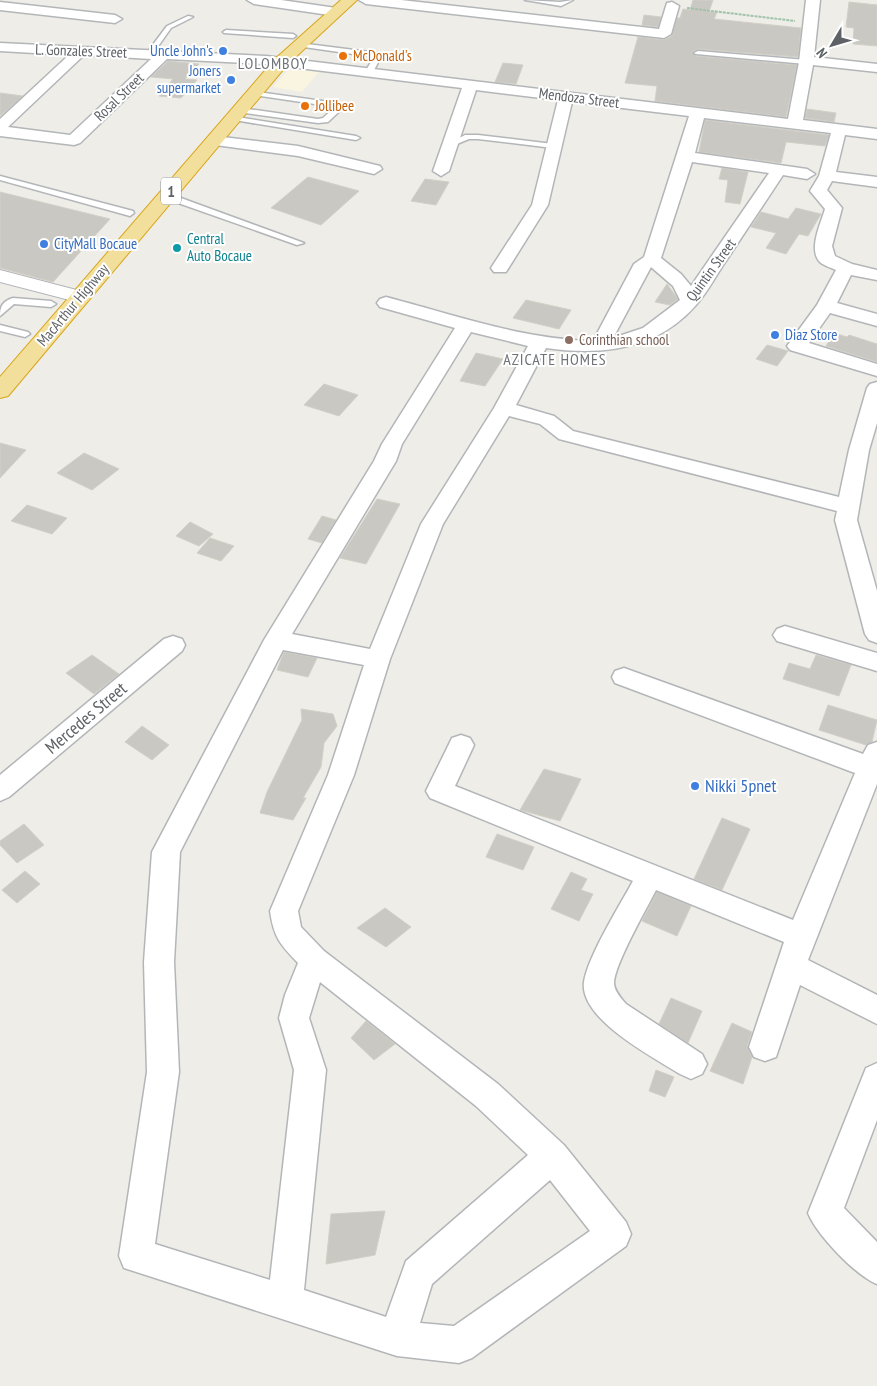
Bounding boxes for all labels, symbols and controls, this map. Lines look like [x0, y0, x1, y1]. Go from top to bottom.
north arrow [807, 20, 857, 70]
street label: L. Gonzales Street [35, 39, 127, 62]
place label: Uncle John's [150, 41, 213, 60]
text: N [812, 44, 831, 62]
marker: Uncle John's [217, 45, 229, 57]
place label: McDonald's [353, 46, 412, 65]
marker: McDonald's [337, 50, 349, 62]
district label: LOLOMBOY [238, 53, 308, 73]
place label: Joners supermarket [157, 61, 221, 97]
street label: Rosal Street [90, 68, 148, 125]
marker: Joners supermarket [225, 74, 237, 86]
street label: Mendoza Street [538, 83, 620, 112]
place label: Jollibee [314, 96, 354, 115]
marker: Jollibee [299, 100, 311, 112]
road number: 1 [161, 178, 181, 205]
place label: Central Auto Bocaue [187, 229, 252, 265]
place label: CityMall Bocaue [54, 234, 137, 253]
street label: Quintin Street [682, 235, 740, 305]
marker: CityMall Bocaue [38, 238, 50, 250]
marker: Central Auto Bocaue [171, 242, 183, 254]
street label: MacArthur Highway [33, 259, 113, 350]
place label: Diaz Store [785, 325, 838, 344]
marker: Diaz Store [769, 329, 781, 341]
place label: Corinthian school [579, 330, 670, 349]
marker: Corinthian school [563, 334, 575, 346]
district label: AZICATE HOMES [503, 349, 607, 369]
street label: Mercedes Street [40, 677, 131, 758]
place label: Nikki 5pnet [705, 774, 777, 797]
marker: Nikki 5pnet [689, 780, 701, 792]

